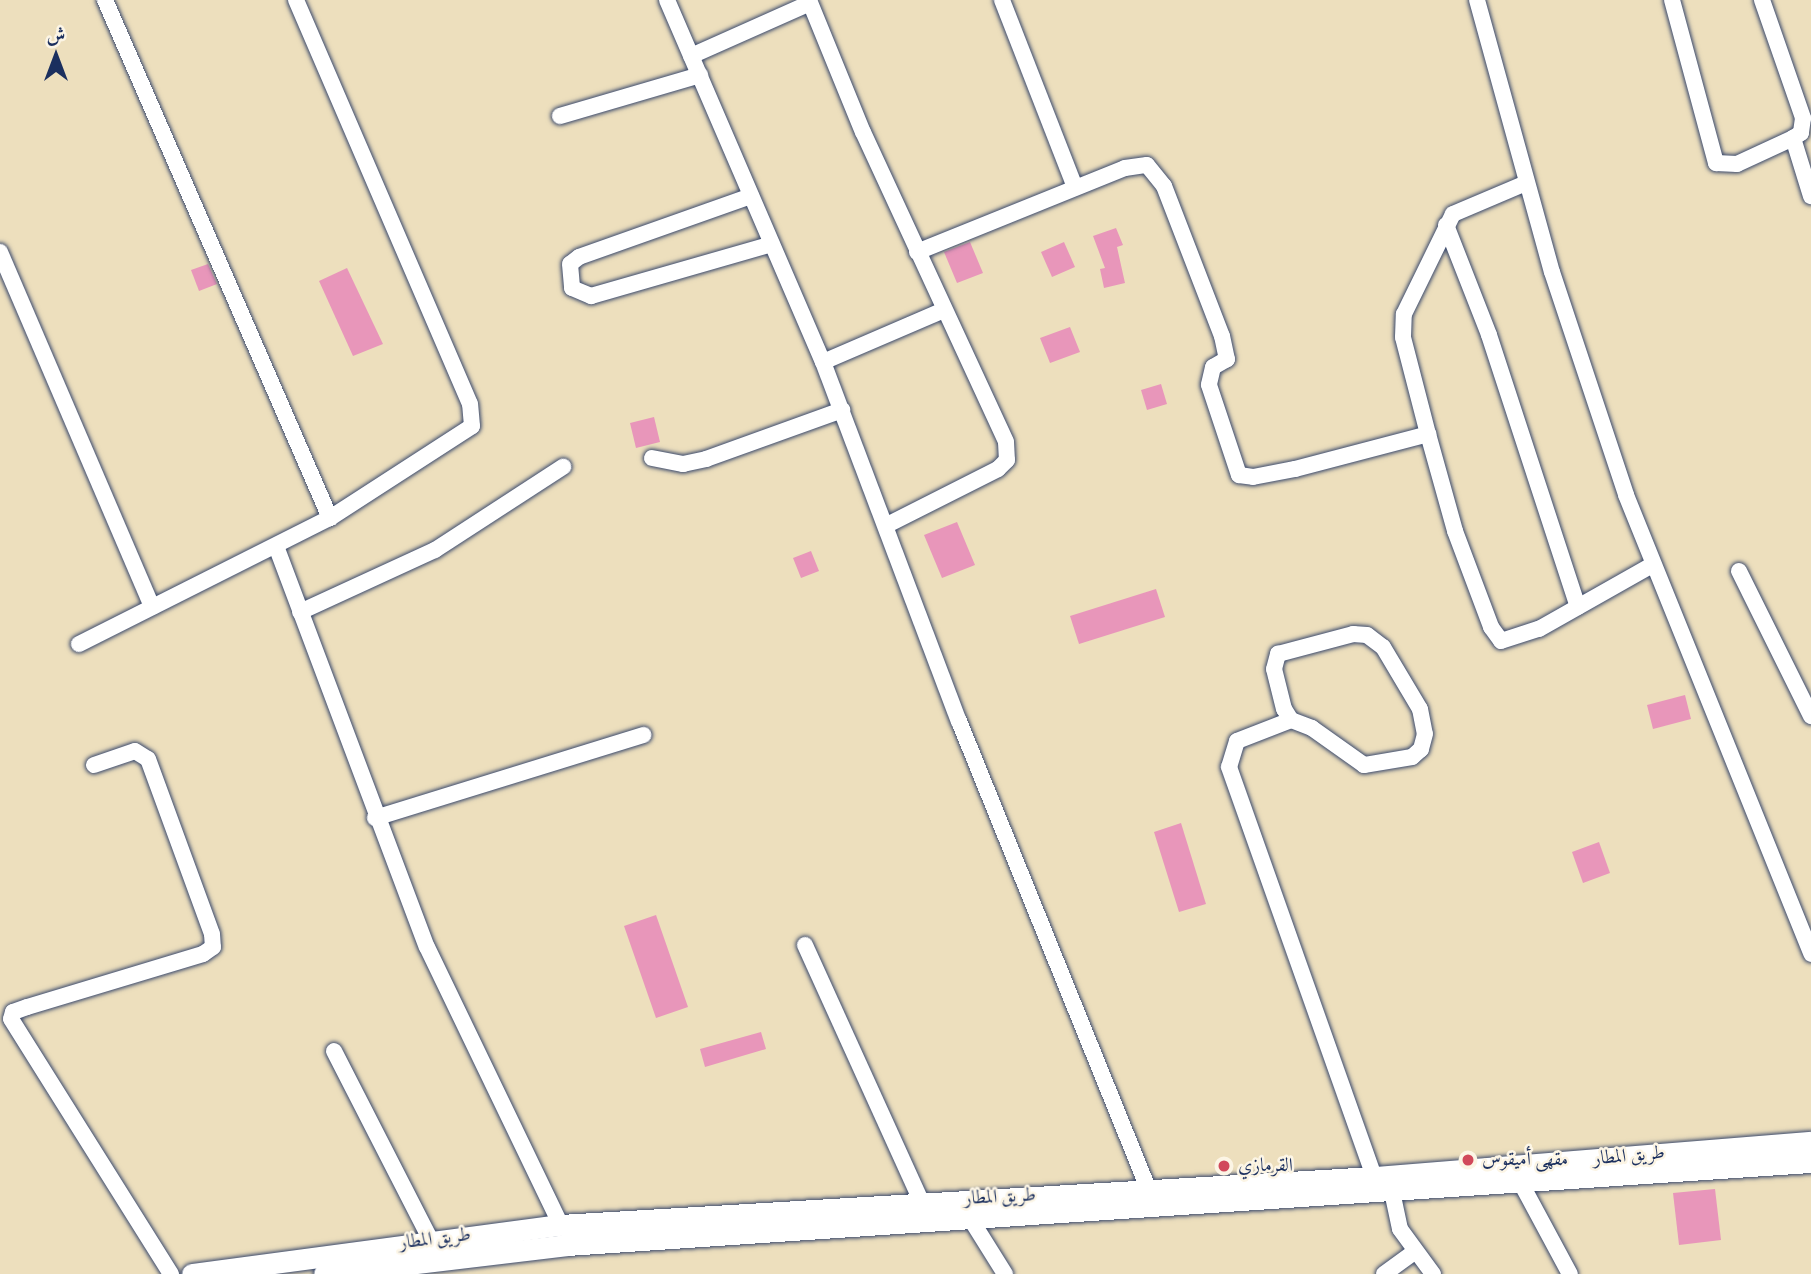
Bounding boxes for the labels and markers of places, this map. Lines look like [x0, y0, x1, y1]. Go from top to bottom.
place label: مقهى أميقوس [1482, 1149, 1568, 1171]
marker: مقهى أميقوس [1460, 1152, 1476, 1168]
place label: القرمازي [1238, 1155, 1293, 1177]
marker: القرمازي [1216, 1158, 1232, 1174]

